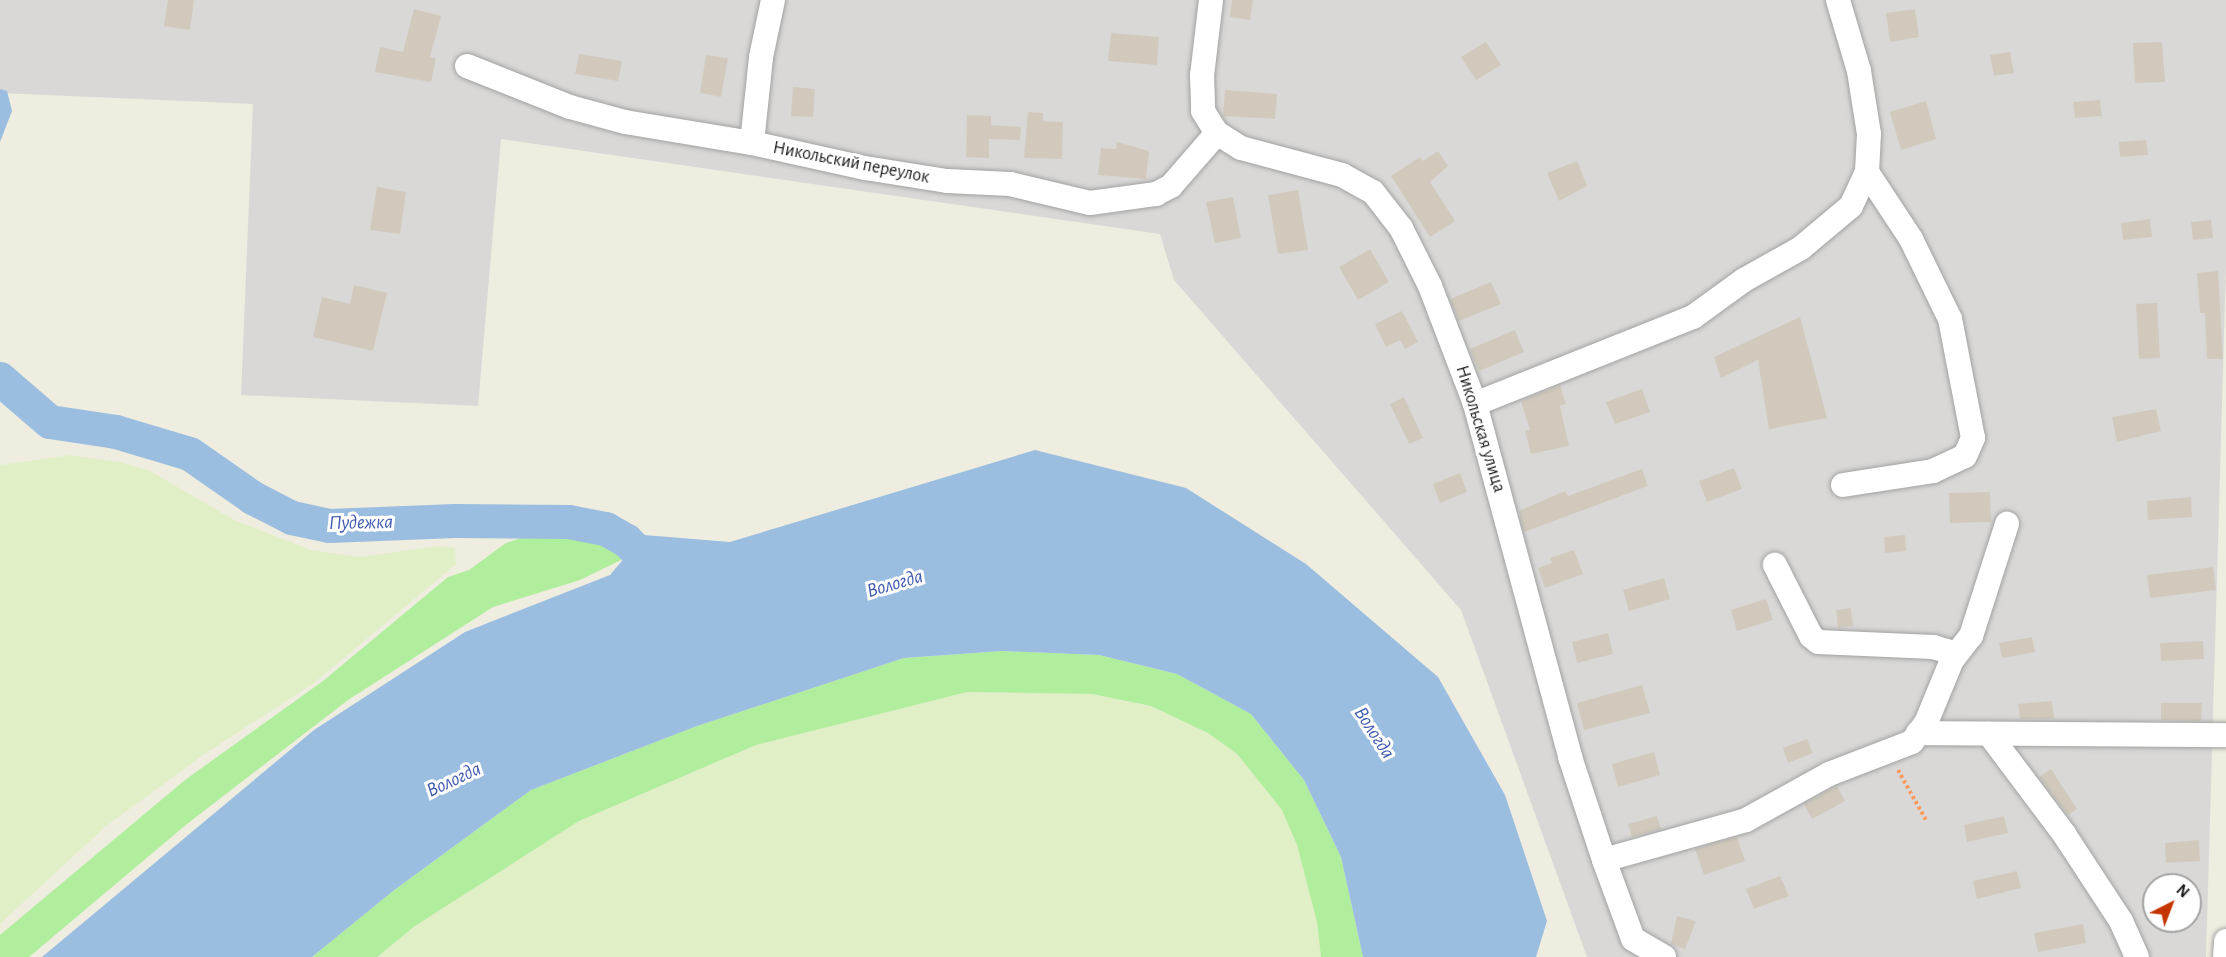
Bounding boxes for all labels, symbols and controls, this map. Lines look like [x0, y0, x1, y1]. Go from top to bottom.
street label: Никольский переулок [771, 137, 931, 189]
street label: Никольская улица [1450, 363, 1510, 495]
water label: Пудежка [329, 510, 393, 536]
water label: Вологда [864, 565, 926, 603]
water label: Вологда [1348, 702, 1400, 764]
water label: Вологда [423, 757, 485, 803]
north arrow [2142, 873, 2202, 933]
text: N [2173, 881, 2192, 901]

